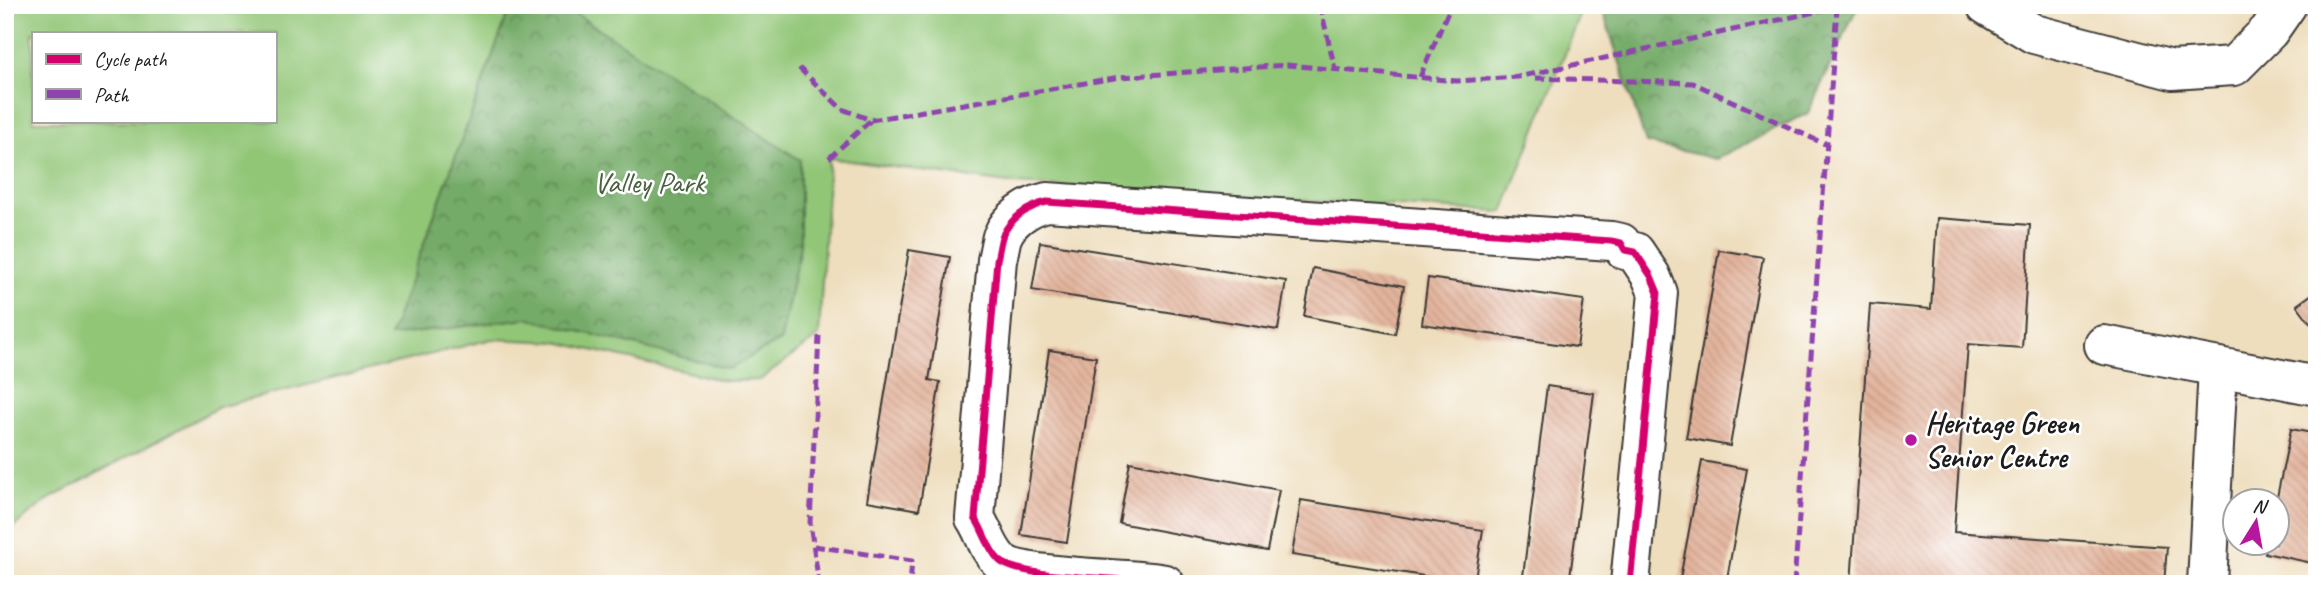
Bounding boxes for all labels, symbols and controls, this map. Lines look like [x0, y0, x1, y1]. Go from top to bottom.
legend [32, 32, 276, 122]
text: Cycle path [94, 46, 167, 72]
text: Path [94, 82, 130, 108]
park label: Valley Park [594, 163, 706, 201]
place label: Heritage Green Senior Centre [1925, 404, 2080, 476]
marker: Heritage Green Senior Centre [1903, 432, 1919, 448]
north arrow [2220, 488, 2290, 558]
text: N [2251, 493, 2270, 520]

